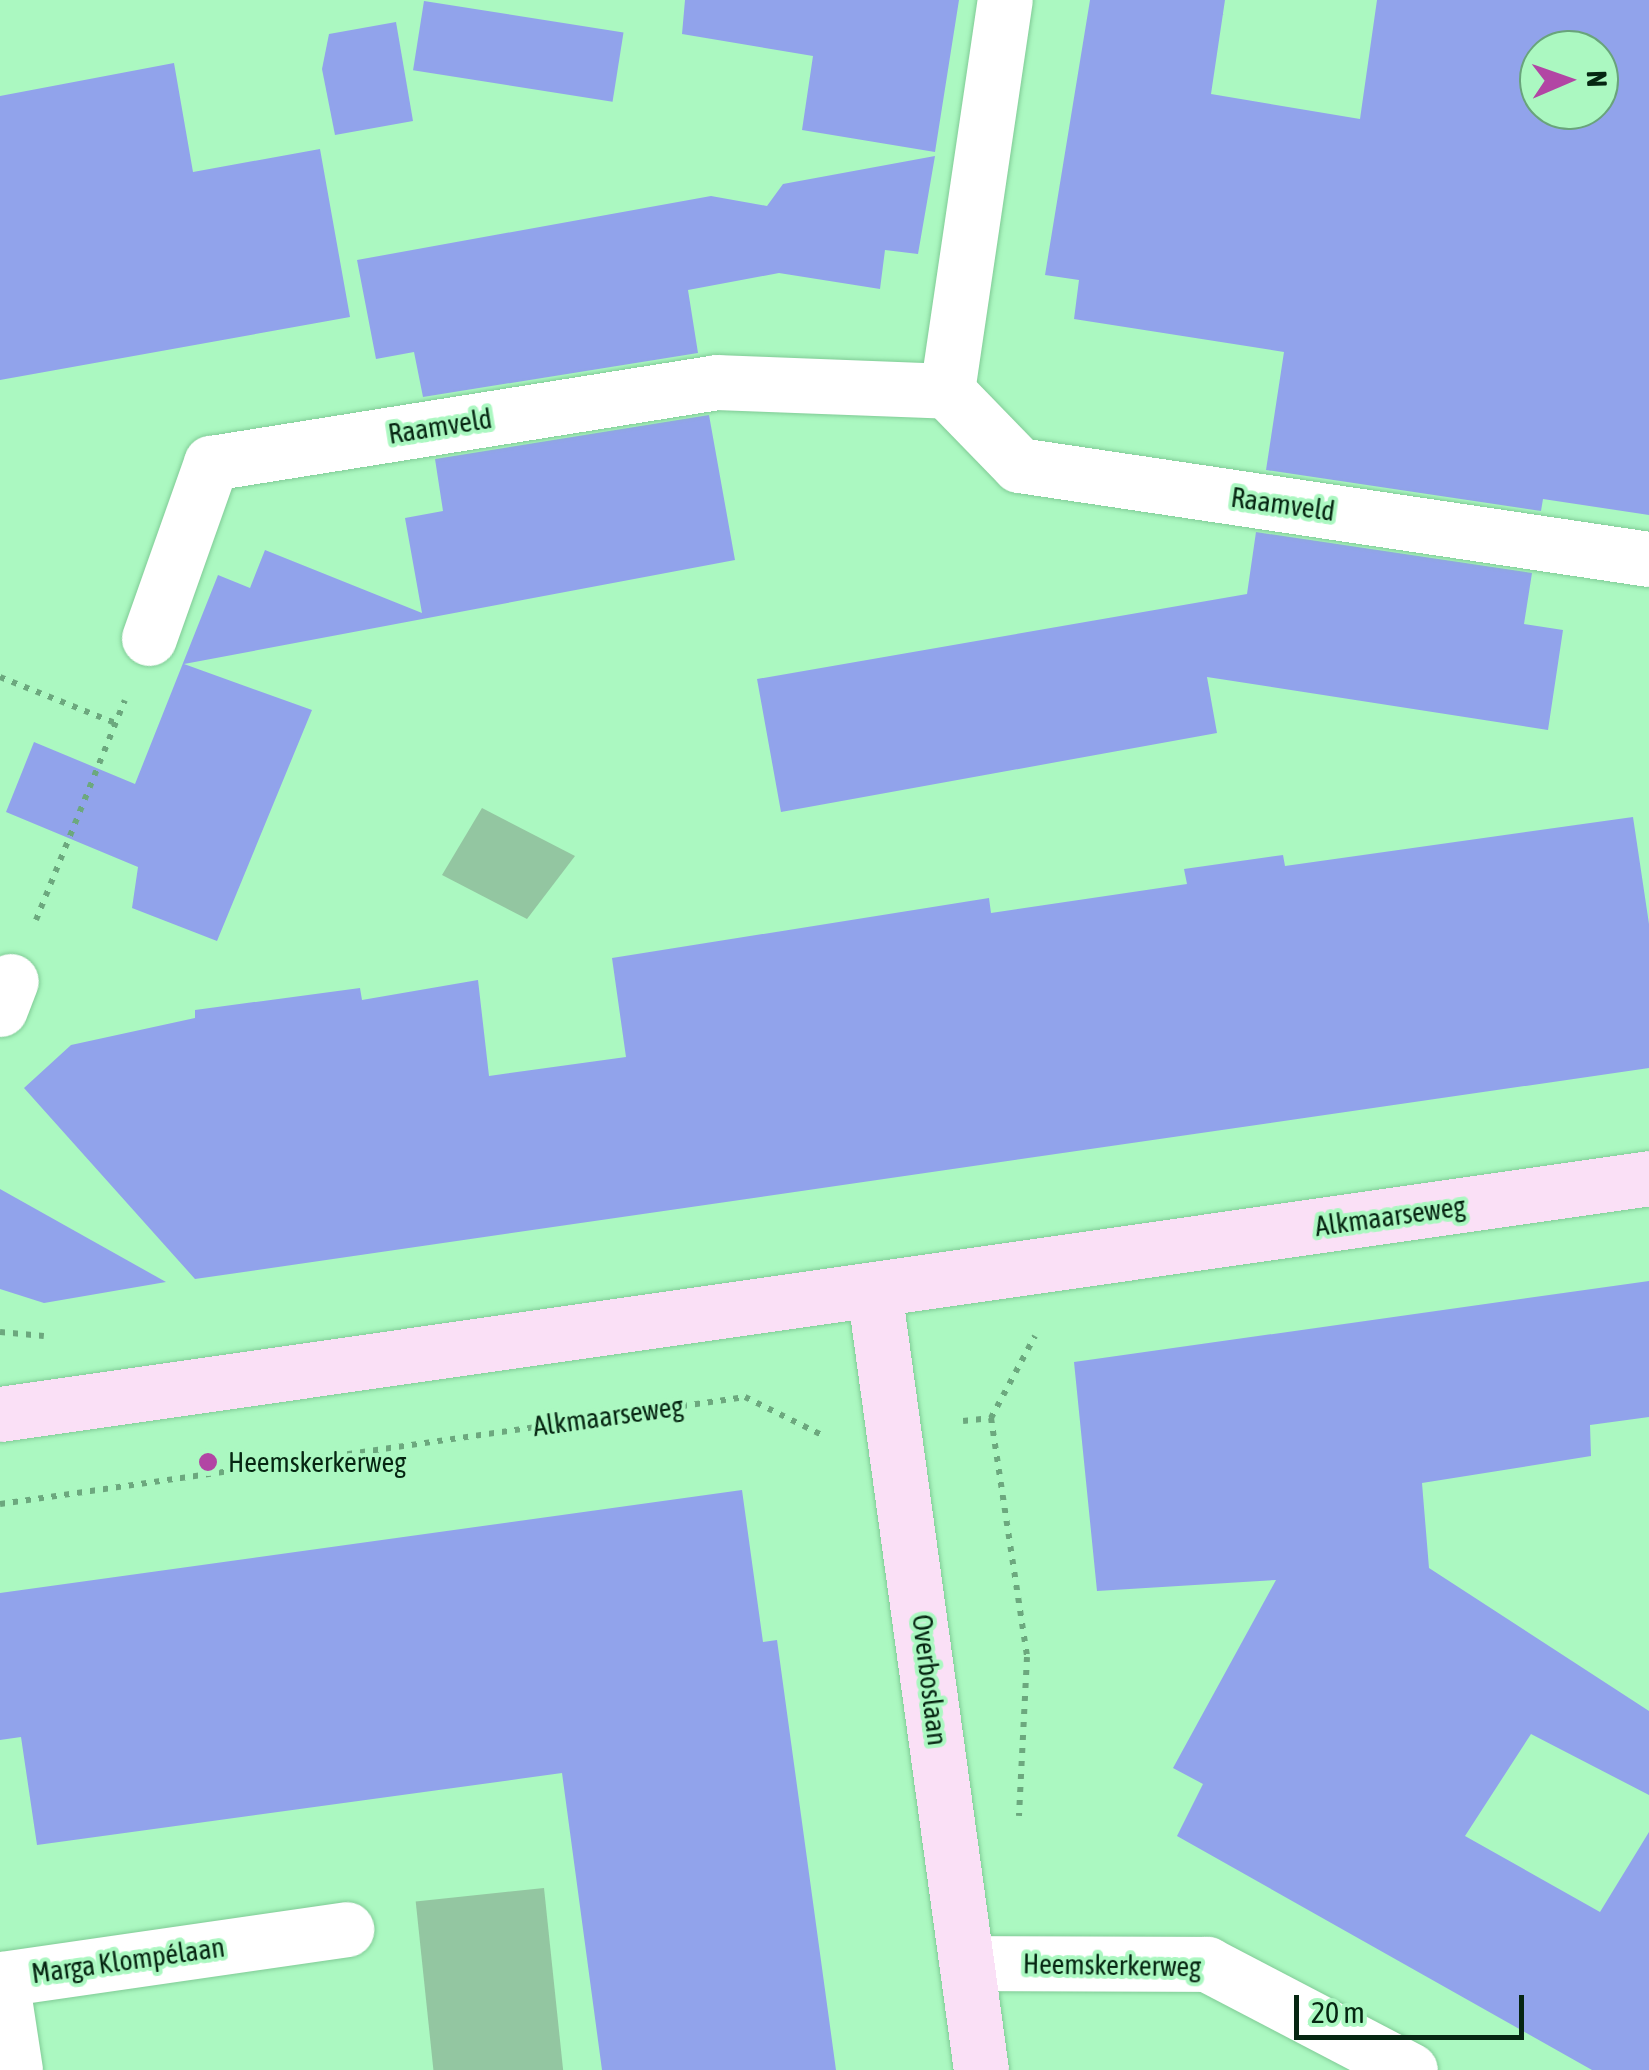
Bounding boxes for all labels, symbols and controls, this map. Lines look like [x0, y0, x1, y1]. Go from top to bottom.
north arrow [1519, 30, 1619, 130]
text: N [1581, 70, 1613, 88]
street label: Raamveld [386, 401, 494, 451]
street label: Raamveld [1229, 480, 1337, 528]
street label: Alkmaarseweg [1313, 1189, 1467, 1243]
street label: Alkmaarseweg [531, 1389, 685, 1443]
place label: Heemskerkerweg [228, 1445, 406, 1479]
marker: Heemskerkerweg [197, 1451, 219, 1473]
street label: Overboslaan [905, 1612, 955, 1748]
street label: Marga Klompélaan [29, 1930, 227, 1990]
street label: Heemskerkerweg [1023, 1947, 1201, 1983]
scale bar [1299, 1975, 1529, 2037]
text: 20 m [1311, 1995, 1365, 2029]

